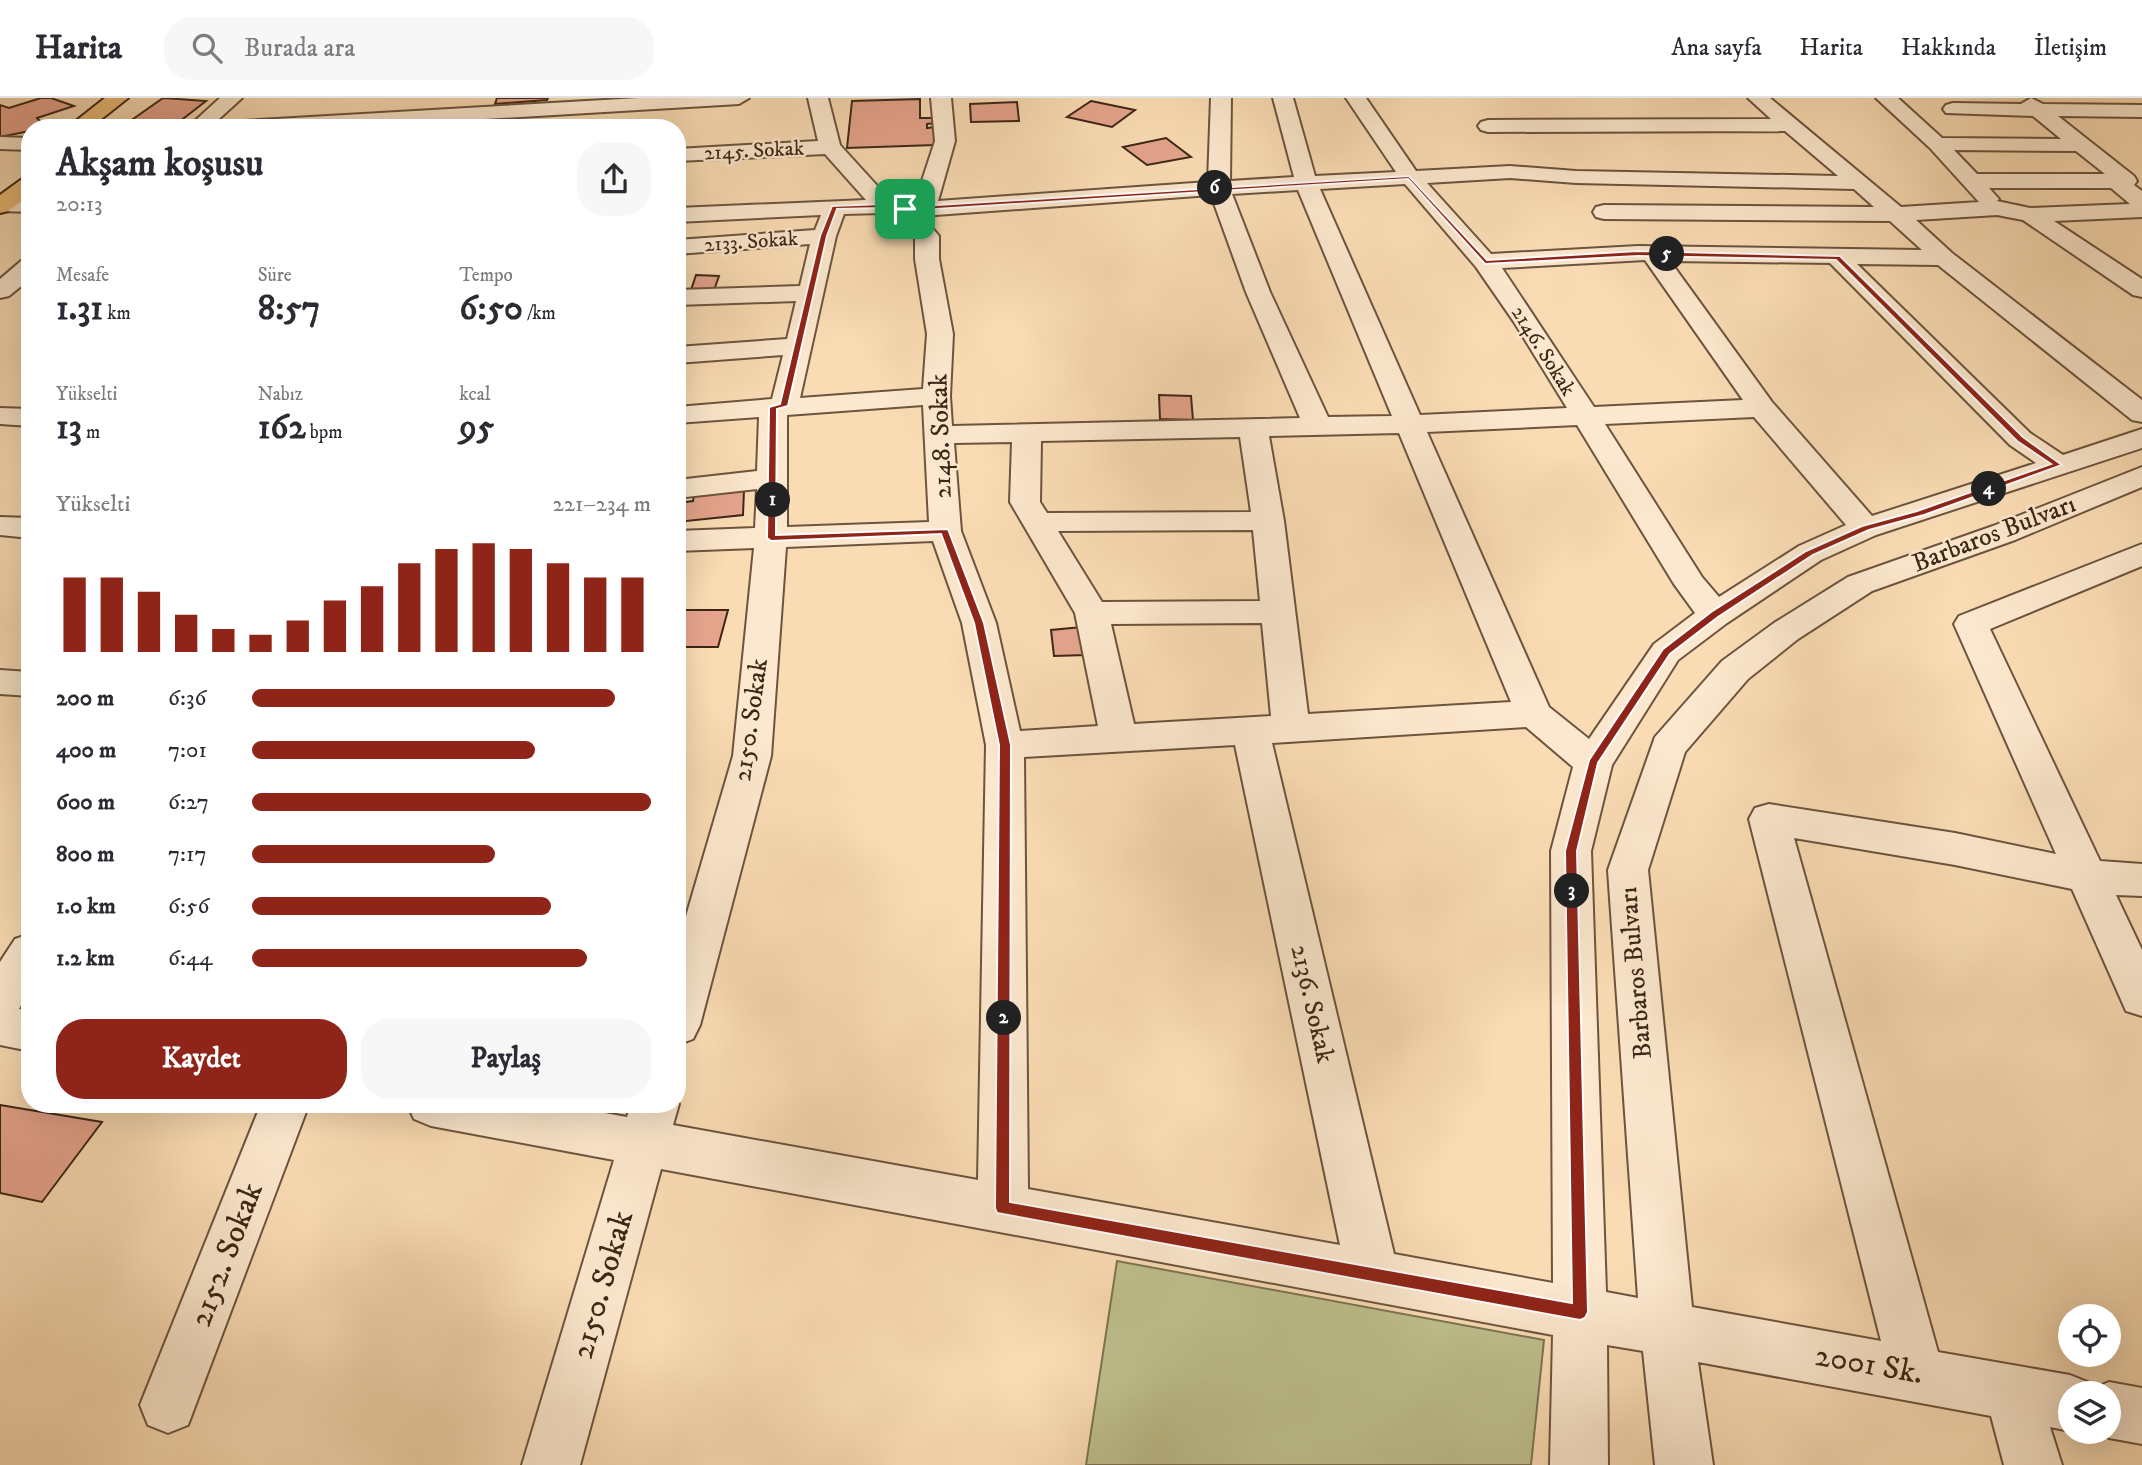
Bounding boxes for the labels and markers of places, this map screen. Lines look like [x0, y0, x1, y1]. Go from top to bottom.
pin: 6 [1198, 170, 1232, 206]
pin [875, 179, 935, 239]
pin: 5 [1650, 236, 1684, 272]
pin: 4 [1972, 472, 2007, 506]
pin: 1 [756, 482, 790, 518]
pin: 3 [1554, 874, 1590, 908]
pin: 2 [986, 1000, 1021, 1035]

